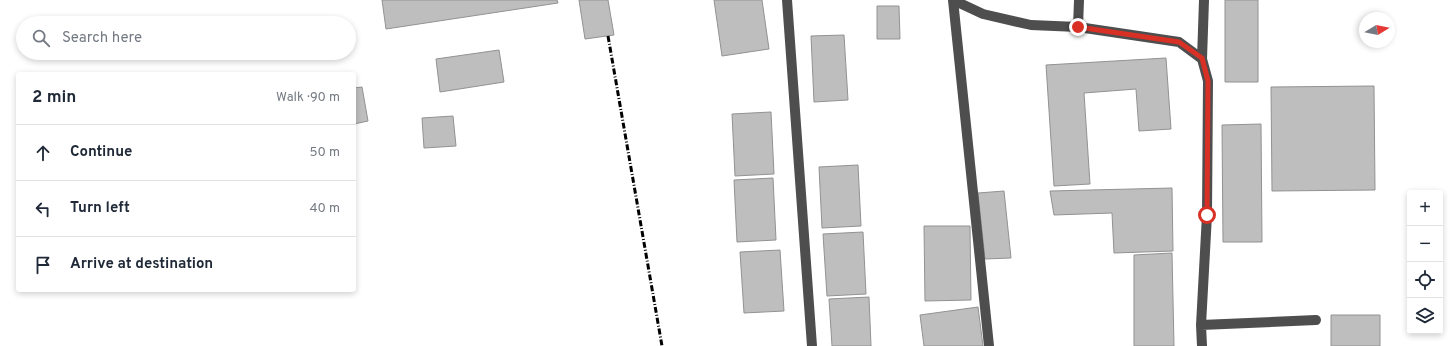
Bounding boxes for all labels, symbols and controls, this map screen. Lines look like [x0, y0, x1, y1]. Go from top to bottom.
north arrow [1359, 12, 1395, 48]
search box [16, 16, 356, 60]
route end [1069, 18, 1087, 36]
icon: search [30, 27, 52, 49]
text: Search here [62, 29, 142, 48]
text: 2 min [32, 87, 76, 109]
text: Walk · 90 m [276, 90, 340, 106]
icon: ahead [32, 142, 54, 164]
text: Continue [70, 143, 132, 162]
text: 50 m [310, 145, 340, 161]
map controls [1407, 190, 1443, 334]
button: + [1407, 190, 1443, 226]
icon: left [32, 198, 54, 220]
text: Turn left [70, 199, 130, 218]
text: 40 m [310, 201, 340, 217]
route start [1198, 206, 1216, 224]
button: − [1407, 226, 1443, 262]
icon: arrive [32, 254, 54, 276]
text: Arrive at destination [70, 255, 213, 274]
button: locate [1407, 262, 1443, 298]
button: layers [1407, 298, 1443, 334]

